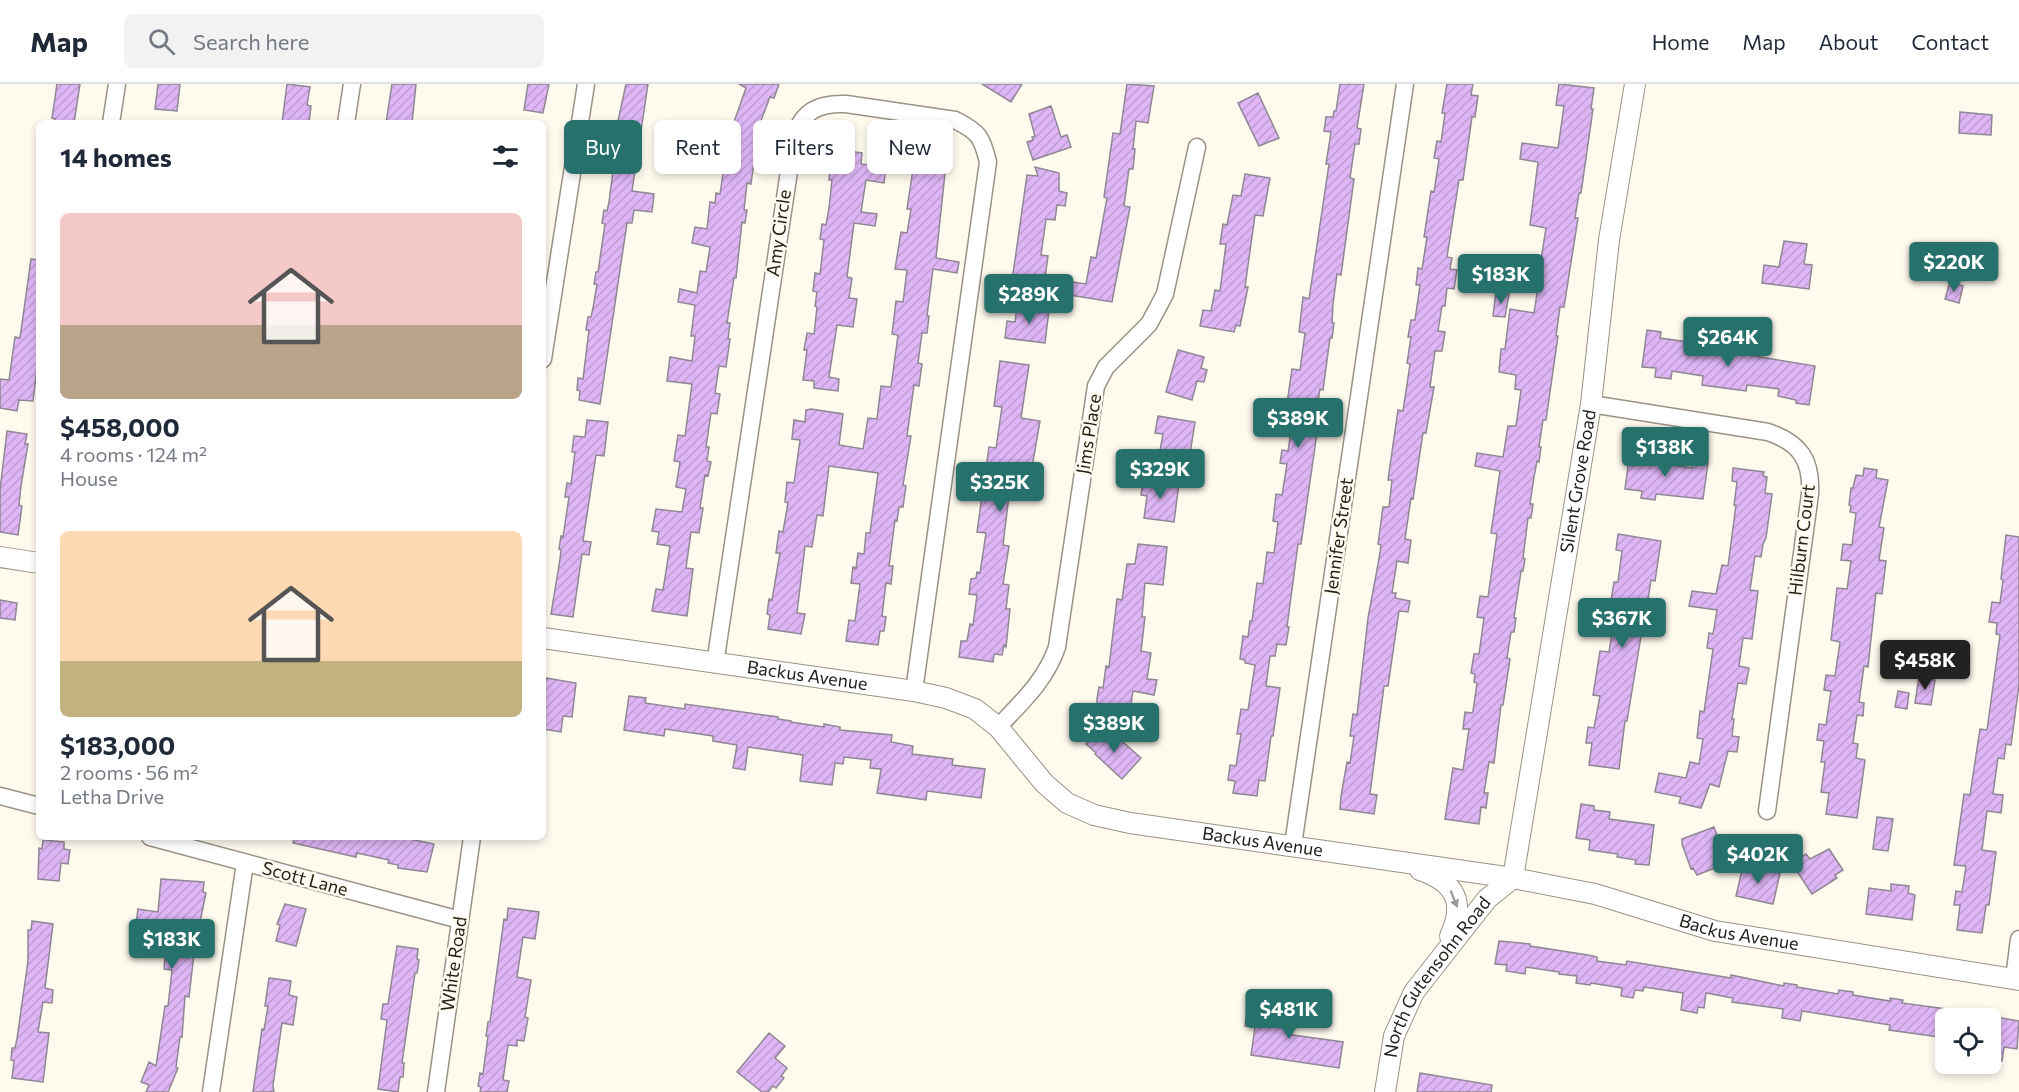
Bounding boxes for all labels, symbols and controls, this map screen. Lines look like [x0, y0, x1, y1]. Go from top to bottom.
search box [124, 14, 544, 68]
text: Map [30, 24, 88, 58]
icon: search [145, 25, 178, 58]
text: Search here [193, 28, 309, 55]
text: Home [1652, 29, 1709, 54]
text: Map [1742, 29, 1786, 54]
text: About [1819, 29, 1878, 54]
text: Contact [1911, 29, 1989, 54]
chip: Buy [564, 120, 642, 174]
chip: Rent [654, 120, 741, 174]
chip: Filters [753, 120, 855, 174]
chip: New [867, 120, 953, 174]
icon: filters [489, 140, 522, 173]
text: 14 homes [60, 141, 172, 172]
street label: Amy Circle [761, 188, 795, 278]
pin: $220K [1912, 242, 1996, 293]
text: $220K [1923, 249, 1985, 273]
icon: home [237, 252, 345, 360]
pin: $183K [1459, 254, 1543, 305]
text: $183K [1472, 261, 1530, 285]
pin: $289K [987, 274, 1071, 325]
text: $289K [998, 281, 1060, 305]
pin: $264K [1686, 317, 1770, 368]
text: $264K [1697, 324, 1759, 348]
street label: Jims Place [1071, 392, 1105, 476]
pin: $389K [1256, 398, 1340, 449]
text: $389K [1267, 405, 1329, 429]
street label: Silent Grove Road [1555, 408, 1600, 554]
text: $458,000 [60, 411, 180, 442]
pin: $138K [1623, 427, 1707, 478]
text: $138K [1636, 434, 1694, 458]
text: 4 rooms · 124 m² [60, 442, 207, 466]
pin: $329K [1118, 449, 1202, 500]
text: $329K [1130, 456, 1190, 480]
pin: $325K [958, 462, 1042, 513]
text: House [60, 466, 118, 490]
text: $325K [970, 469, 1030, 493]
street label: Jennifer Street [1319, 476, 1357, 596]
street label: Hilburn Court [1783, 483, 1819, 597]
icon: home [237, 570, 345, 678]
pin: $367K [1580, 598, 1664, 649]
text: $367K [1592, 605, 1652, 629]
pin: $458K [1883, 640, 1967, 691]
text: $458K [1894, 647, 1956, 671]
street label: Backus Avenue [746, 655, 869, 694]
pin: $389K [1072, 703, 1156, 754]
text: $389K [1083, 710, 1145, 734]
text: $183,000 [60, 729, 175, 760]
text: 2 rooms · 56 m² [60, 760, 198, 784]
text: Letha Drive [60, 784, 164, 808]
street label: Backus Avenue [1201, 822, 1324, 861]
pin: $402K [1716, 834, 1800, 885]
text: $402K [1727, 841, 1789, 865]
street label: Scott Lane [260, 856, 351, 900]
one-way arrow [1449, 890, 1459, 908]
street label: North Gutensohn Road [1379, 892, 1495, 1059]
street label: Backus Avenue [1677, 909, 1800, 954]
street label: White Road [435, 915, 471, 1013]
pin: $183K [130, 919, 214, 970]
text: $183K [143, 926, 201, 950]
pin: $481K [1247, 989, 1331, 1040]
text: $481K [1259, 996, 1319, 1020]
map controls [1935, 1008, 2001, 1074]
button: locate [1935, 1008, 2001, 1074]

